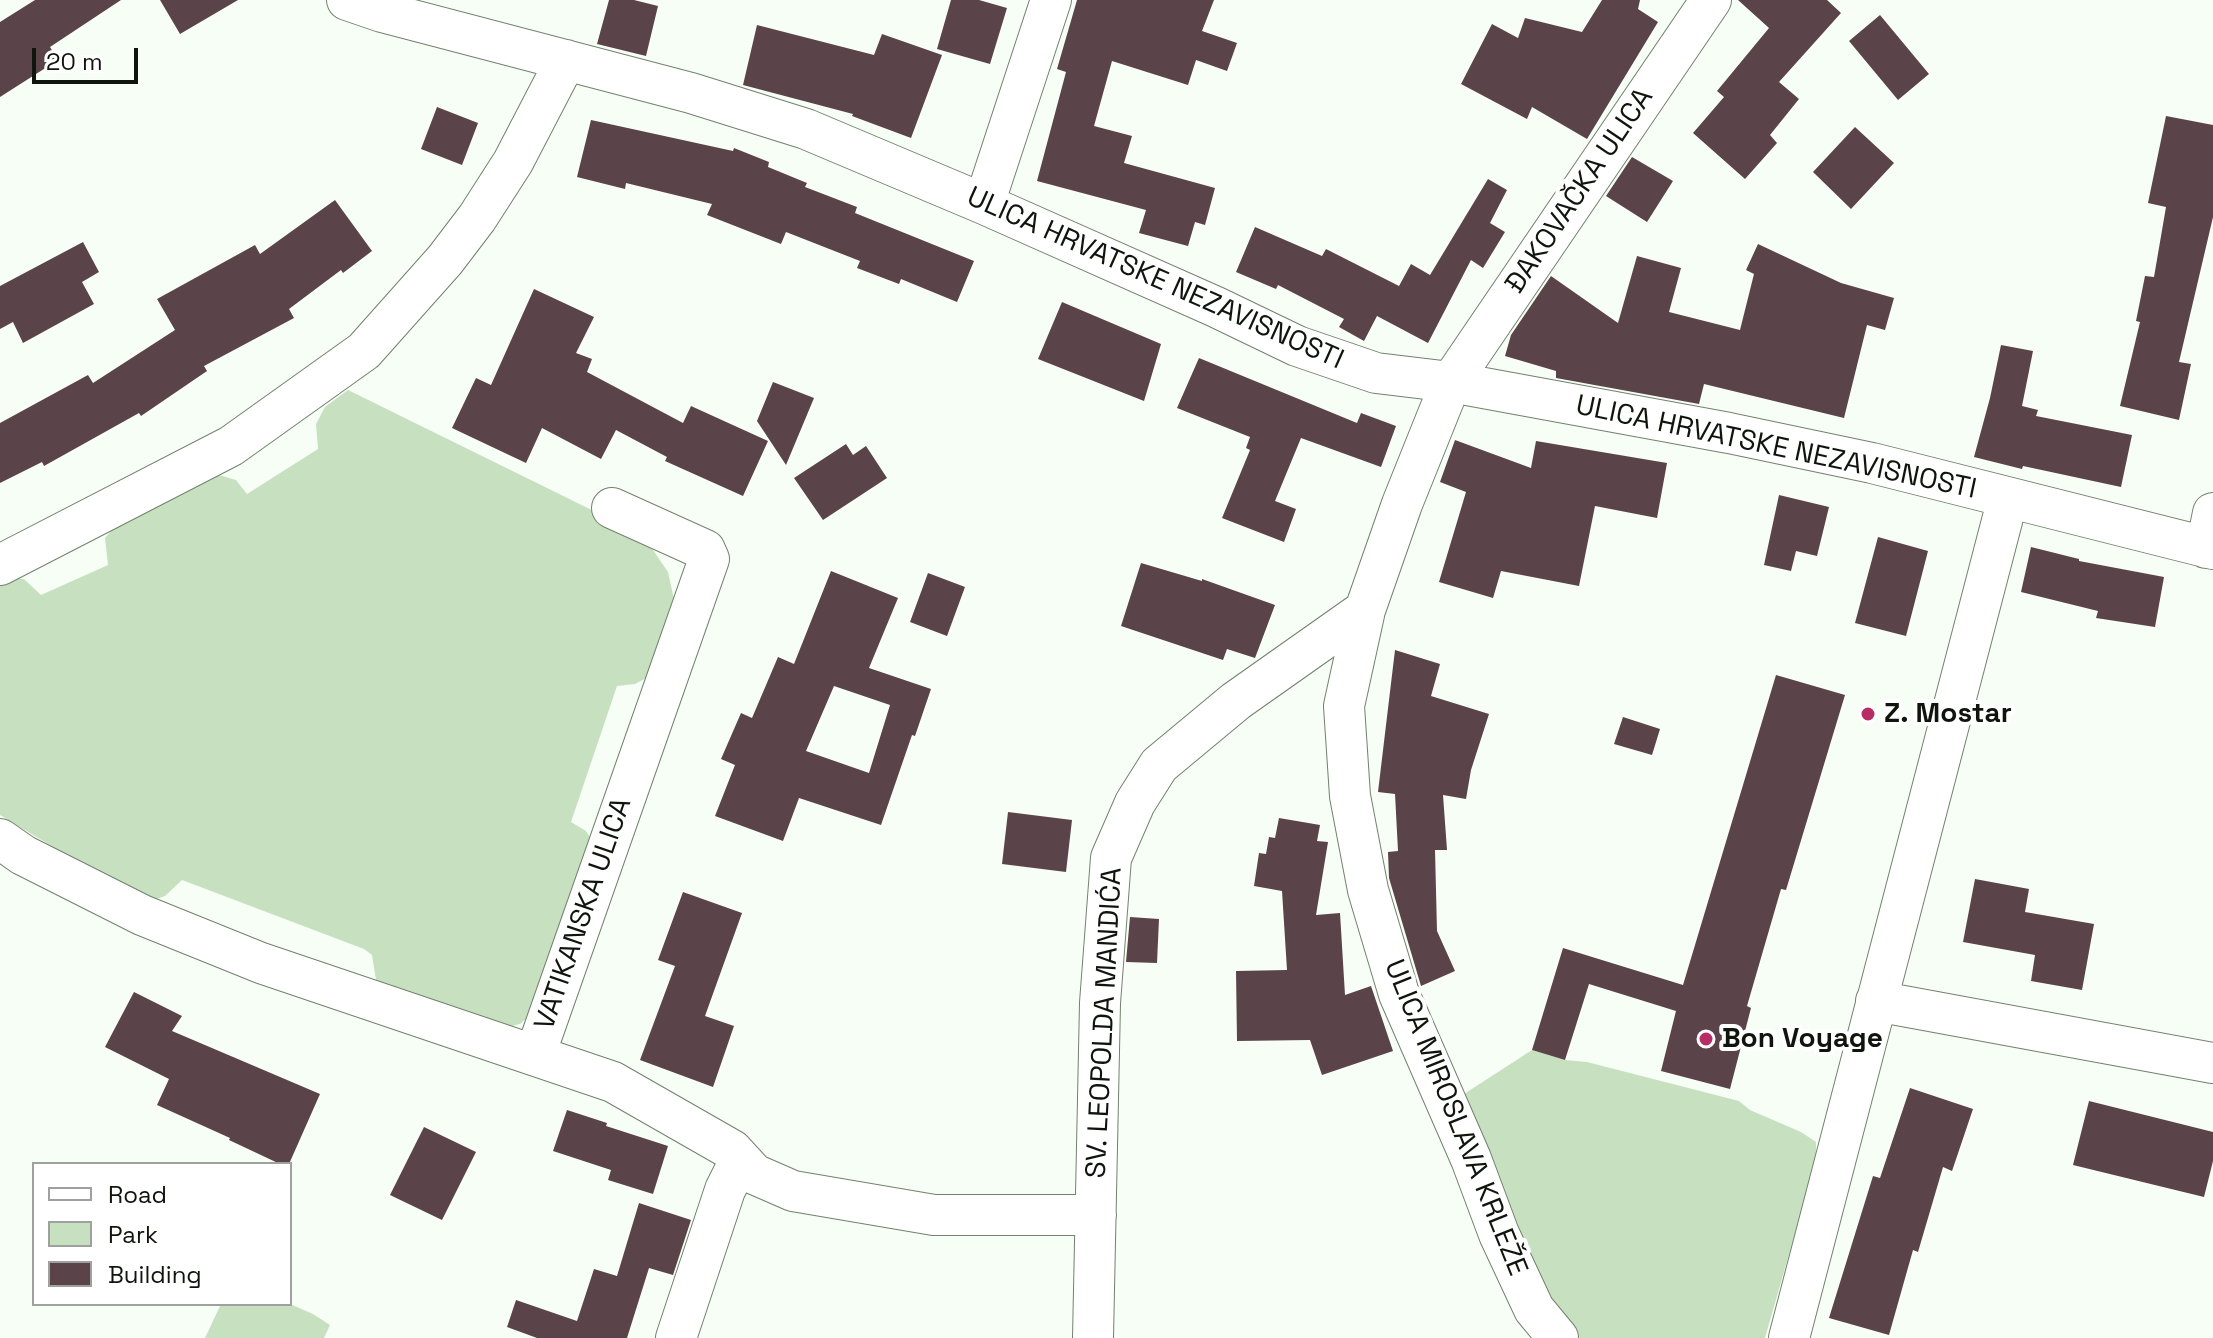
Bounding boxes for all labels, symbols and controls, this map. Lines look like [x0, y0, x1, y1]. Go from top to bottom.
scale bar [36, 32, 142, 82]
text: 20 m [46, 46, 103, 77]
street label: ĐAKOVAČKA ULICA [1499, 82, 1661, 300]
street label: ULICA HRVATSKE NEZAVISNOSTI [962, 181, 1348, 377]
street label: ULICA HRVATSKE NEZAVISNOSTI [1573, 389, 1979, 507]
place label: Z. Mostar [1884, 697, 2012, 731]
marker: Z. Mostar [1859, 705, 1877, 723]
street label: VATIKANSKA ULICA [529, 794, 639, 1034]
street label: SV. LEOPOLDA MANDIĆA [1080, 867, 1130, 1179]
street label: ULICA MIROSLAVA KRLEŽE [1376, 955, 1534, 1281]
place label: Bon Voyage [1722, 1022, 1883, 1056]
marker: Bon Voyage [1697, 1030, 1715, 1048]
legend [32, 1162, 292, 1306]
text: Road [108, 1179, 167, 1210]
text: Park [108, 1219, 158, 1250]
text: Building [108, 1259, 202, 1290]

